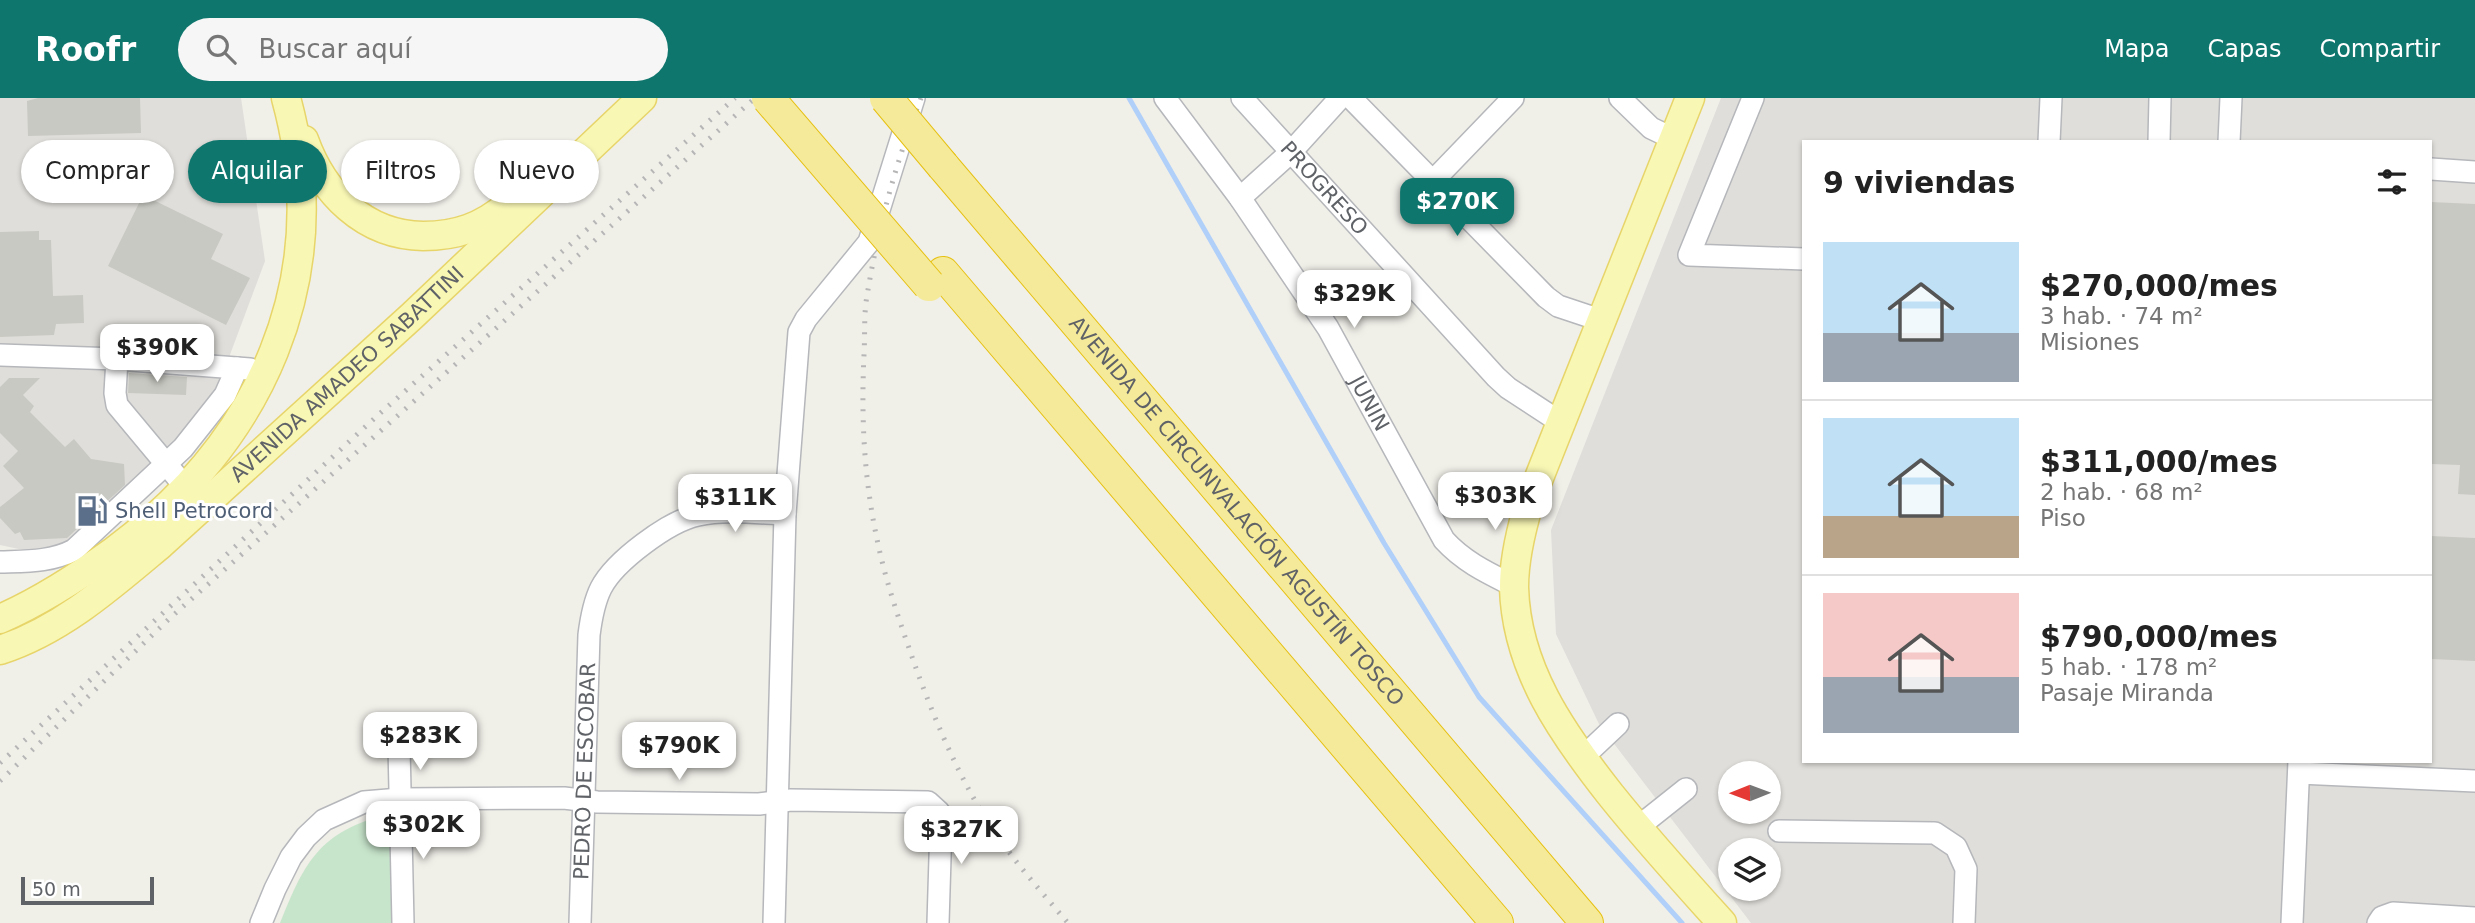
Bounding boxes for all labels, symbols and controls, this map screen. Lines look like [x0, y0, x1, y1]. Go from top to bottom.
search box [178, 18, 668, 81]
text: Roofr [35, 30, 136, 69]
icon: search [202, 30, 240, 68]
text: Buscar aquí [258, 34, 412, 64]
text: Mapa [2104, 35, 2170, 63]
text: Capas [2208, 35, 2281, 63]
text: Compartir [2319, 35, 2440, 63]
street label: PROGRESO [1276, 137, 1373, 240]
chip: Comprar [21, 140, 174, 203]
chip: Alquilar [188, 140, 327, 203]
chip: Filtros [341, 140, 460, 203]
chip: Nuevo [474, 140, 599, 203]
icon: filters [2373, 163, 2411, 201]
text: 9 viviendas [1823, 165, 2015, 200]
pin: $270K [1408, 178, 1506, 238]
text: $270K [1416, 188, 1498, 214]
street label: AVENIDA AMADEO SABATTINI [226, 261, 469, 487]
text: $270,000/mes [2040, 268, 2278, 303]
icon: home [1879, 270, 1963, 354]
pin: $329K [1305, 271, 1403, 330]
text: $329K [1313, 280, 1395, 306]
text: 3 hab. · 74 m² [2040, 303, 2203, 329]
street label: AVENIDA DE CIRCUNVALACIÓN AGUSTÍN TOSCO [1064, 311, 1409, 711]
pin: $390K [108, 324, 206, 384]
text: Misiones [2040, 329, 2139, 355]
text: $390K [116, 334, 198, 360]
street label: JUNIN [1344, 370, 1394, 435]
text: $311,000/mes [2040, 444, 2278, 479]
icon: home [1879, 446, 1963, 530]
pin: $303K [1446, 472, 1544, 532]
pin: $311K [686, 474, 784, 534]
text: 2 hab. · 68 m² [2040, 479, 2203, 505]
text: $303K [1454, 482, 1536, 508]
text: $311K [694, 484, 776, 510]
fuel station icon: Shell Petrocord [75, 494, 109, 528]
place label: Shell Petrocord [115, 499, 273, 523]
text: Piso [2040, 505, 2086, 531]
text: $790,000/mes [2040, 619, 2278, 654]
icon: home [1879, 621, 1963, 705]
text: 5 hab. · 178 m² [2040, 654, 2217, 680]
street label: PEDRO DE ESCOBAR [569, 662, 600, 880]
text: Pasaje Miranda [2040, 680, 2214, 706]
pin: $283K [371, 712, 469, 772]
text: $283K [379, 722, 461, 748]
pin: $790K [630, 722, 728, 782]
text: $790K [638, 732, 720, 758]
north arrow [1718, 761, 1782, 824]
map controls [1718, 761, 1781, 901]
pin: $302K [374, 802, 472, 861]
pin: $327K [912, 806, 1010, 866]
text: $302K [382, 811, 464, 837]
text: $327K [920, 816, 1002, 842]
button: layers [1718, 838, 1781, 901]
scale bar [21, 874, 154, 906]
text: 50 m [32, 878, 81, 900]

